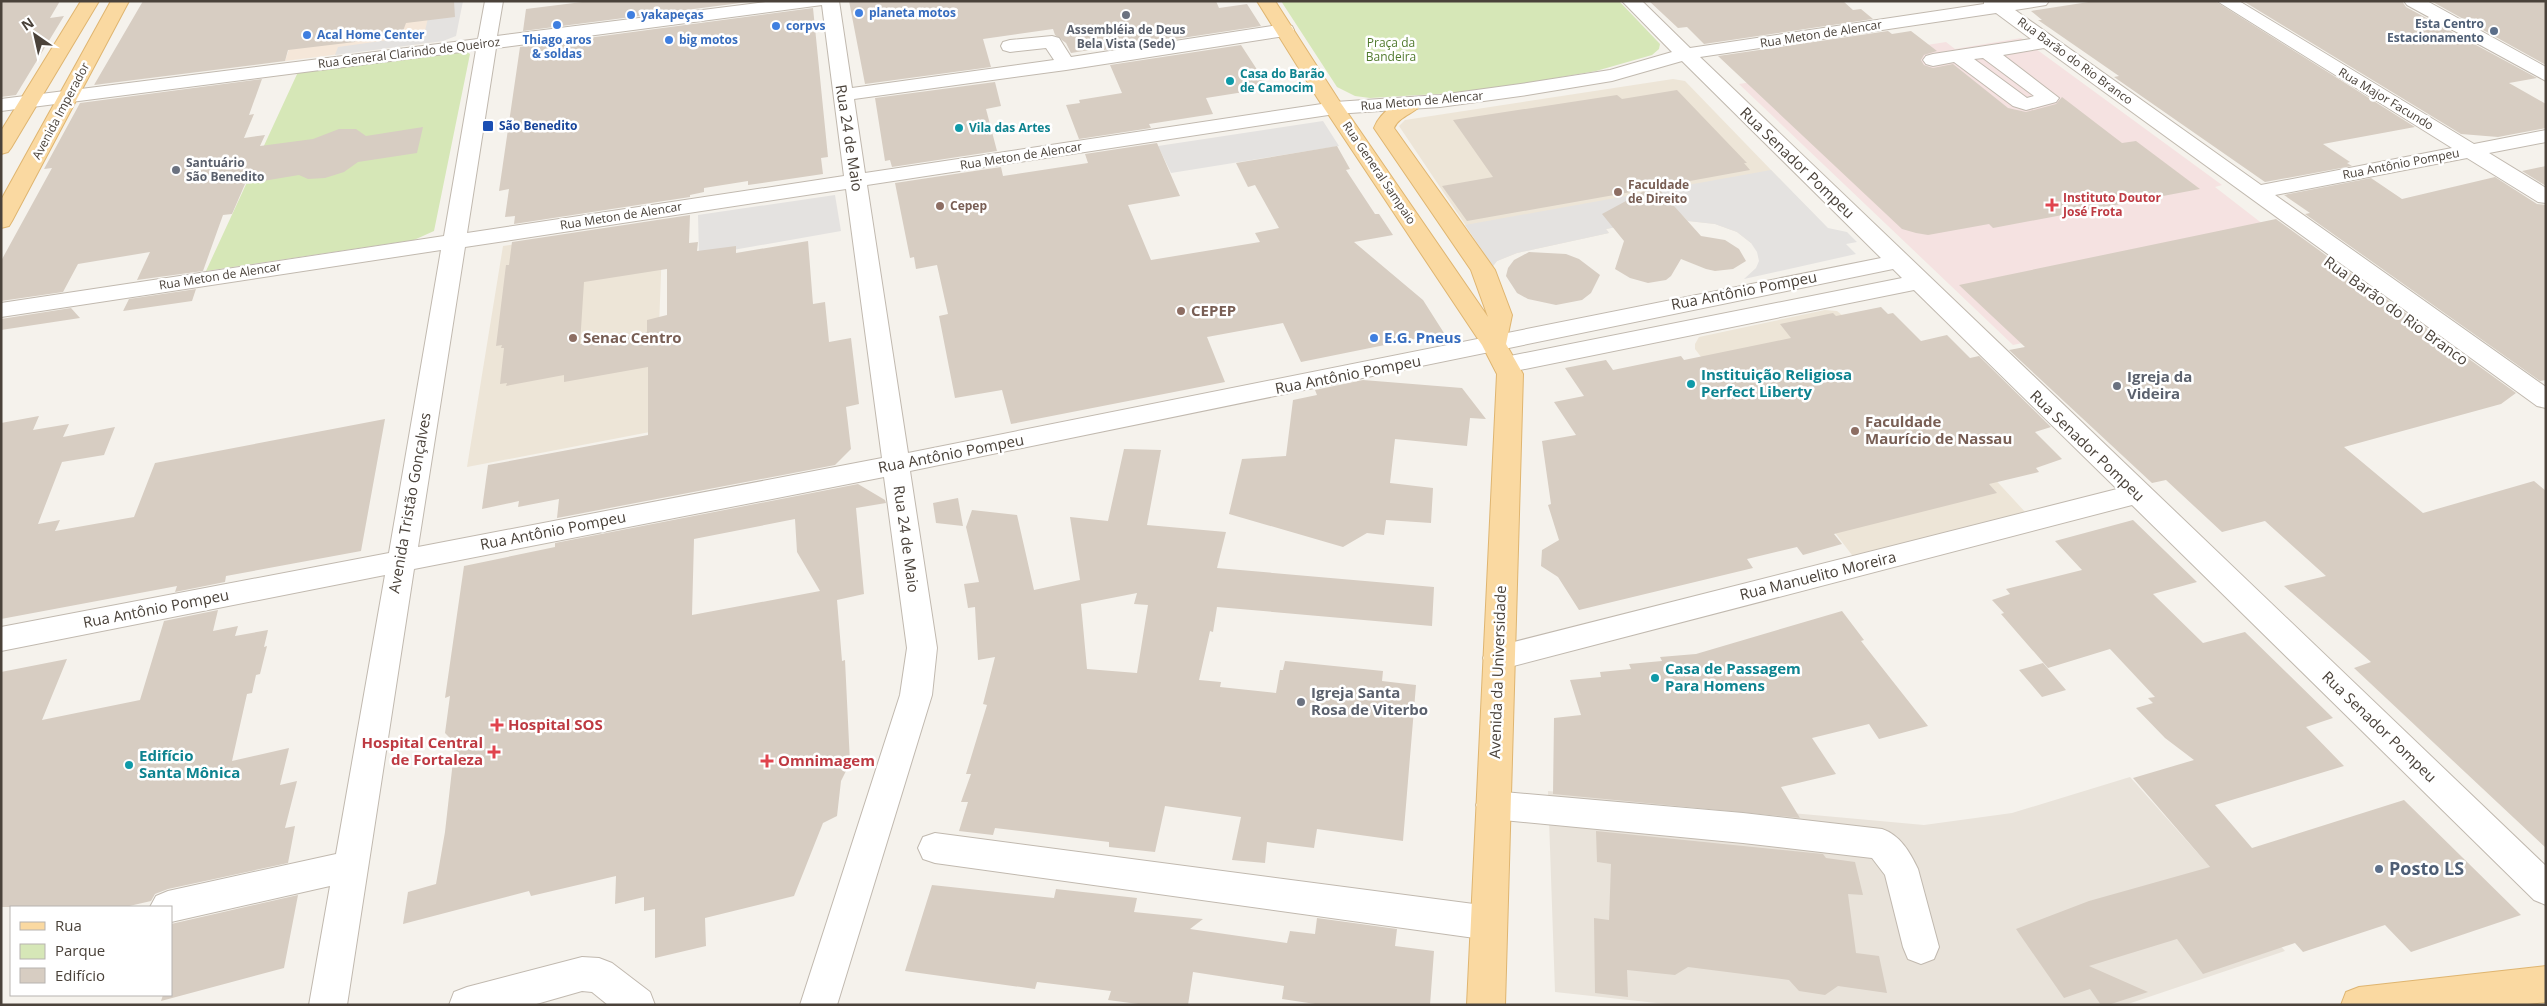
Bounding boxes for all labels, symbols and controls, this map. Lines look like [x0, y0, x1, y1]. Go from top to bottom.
place label: planeta motos [869, 4, 956, 21]
place label: yakapeças [641, 6, 704, 23]
marker: planeta motos [853, 7, 865, 19]
marker: yakapeças [625, 9, 637, 21]
marker: Assembléia de Deus Bela Vista (Sede) [1120, 9, 1132, 21]
north arrow [10, 10, 60, 60]
text: N [17, 13, 37, 35]
street label: Rua Barão do Rio Branco [2014, 13, 2137, 108]
street label: Rua Meton de Alencar [1759, 15, 1883, 52]
place label: Esta Centro Estacionamento [2387, 15, 2484, 46]
place label: corpvs [786, 17, 825, 34]
marker: Thiago aros & soldas [551, 19, 563, 31]
marker: corpvs [770, 20, 782, 32]
place label: Assembléia de Deus Bela Vista (Sede) [1066, 21, 1186, 52]
marker: Esta Centro Estacionamento [2488, 25, 2500, 37]
place label: Acal Home Center [317, 26, 425, 43]
marker: Acal Home Center [301, 29, 313, 41]
place label: Thiago aros & soldas [522, 31, 592, 62]
place label: big motos [679, 31, 738, 48]
street label: Rua General Clarindo de Queiroz [317, 33, 501, 72]
marker: big motos [663, 34, 675, 46]
park label: Praça da Bandeira [1366, 34, 1416, 65]
street label: Avenida Imperador [28, 59, 93, 162]
street label: Rua Major Facundo [2336, 63, 2437, 134]
place label: Casa do Barão de Camocim [1240, 65, 1325, 96]
marker: Casa do Barão de Camocim [1224, 75, 1236, 87]
street label: Rua 24 de Maio [832, 83, 868, 193]
street label: Rua Meton de Alencar [1360, 87, 1484, 114]
street label: Rua Senador Pompeu [1736, 102, 1859, 222]
place label: São Benedito [499, 117, 577, 134]
street label: Rua General Sampaio [1339, 118, 1420, 227]
marker: São Benedito [481, 119, 495, 133]
place label: Vila das Artes [969, 119, 1050, 136]
marker: Vila das Artes [953, 122, 965, 134]
street label: Rua Meton de Alencar [959, 137, 1083, 174]
street label: Rua Antônio Pompeu [2341, 144, 2461, 183]
place label: Santuário São Benedito [186, 154, 264, 185]
marker: Santuário São Benedito [170, 164, 182, 176]
place label: Faculdade de Direito [1628, 176, 1689, 207]
marker: Faculdade de Direito [1612, 186, 1624, 198]
place label: Instituto Doutor José Frota [2062, 189, 2161, 220]
street label: Rua Meton de Alencar [559, 197, 683, 234]
place label: Cepep [950, 197, 987, 214]
marker: Instituto Doutor José Frota [2045, 198, 2059, 212]
marker: Cepep [934, 200, 946, 212]
street label: Rua Barão do Rio Branco [2320, 251, 2473, 369]
street label: Rua Meton de Alencar [158, 257, 282, 294]
street label: Rua Antônio Pompeu [1669, 266, 1819, 314]
place label: CEPEP [1191, 300, 1236, 320]
marker: CEPEP [1175, 305, 1187, 317]
place label: Senac Centro [583, 327, 682, 347]
place label: E.G. Pneus [1384, 327, 1461, 347]
marker: Senac Centro [567, 332, 579, 344]
marker: E.G. Pneus [1368, 332, 1380, 344]
street label: Rua Antônio Pompeu [1273, 350, 1423, 398]
place label: Instituição Religiosa Perfect Liberty [1701, 364, 1852, 401]
place label: Igreja da Videira [2127, 366, 2192, 403]
marker: Instituição Religiosa Perfect Liberty [1685, 378, 1697, 390]
marker: Igreja da Videira [2111, 380, 2123, 392]
street label: Rua Senador Pompeu [2026, 385, 2149, 505]
street label: Avenida Tristão Gonçalves [383, 411, 435, 595]
place label: Faculdade Maurício de Nassau [1865, 411, 2012, 448]
marker: Faculdade Maurício de Nassau [1849, 425, 1861, 437]
street label: Rua Antônio Pompeu [876, 429, 1026, 477]
street label: Rua 24 de Maio [890, 484, 924, 594]
street label: Rua Antônio Pompeu [478, 506, 628, 554]
street label: Rua Manuelito Moreira [1737, 546, 1898, 604]
street label: Rua Antônio Pompeu [81, 584, 231, 632]
street label: Avenida da Universidade [1484, 585, 1510, 759]
place label: Casa de Passagem Para Homens [1665, 658, 1801, 695]
street label: Rua Senador Pompeu [2318, 666, 2441, 786]
marker: Casa de Passagem Para Homens [1649, 672, 1661, 684]
place label: Igreja Santa Rosa de Viterbo [1311, 682, 1428, 719]
marker: Igreja Santa Rosa de Viterbo [1295, 696, 1307, 708]
place label: Hospital SOS [508, 714, 603, 734]
marker: Hospital SOS [490, 718, 504, 732]
place label: Hospital Central de Fortaleza [361, 732, 483, 769]
place label: Edifício Santa Mônica [139, 745, 240, 782]
marker: Hospital Central de Fortaleza [487, 745, 501, 759]
place label: Omnimagem [778, 750, 875, 770]
marker: Omnimagem [760, 754, 774, 768]
marker: Edifício Santa Mônica [123, 759, 135, 771]
place label: Posto LS [2389, 856, 2464, 880]
marker: Posto LS [2373, 863, 2385, 875]
legend [10, 906, 172, 996]
text: Rua [55, 915, 82, 935]
text: Parque [55, 940, 105, 960]
text: Edifício [55, 965, 105, 985]

